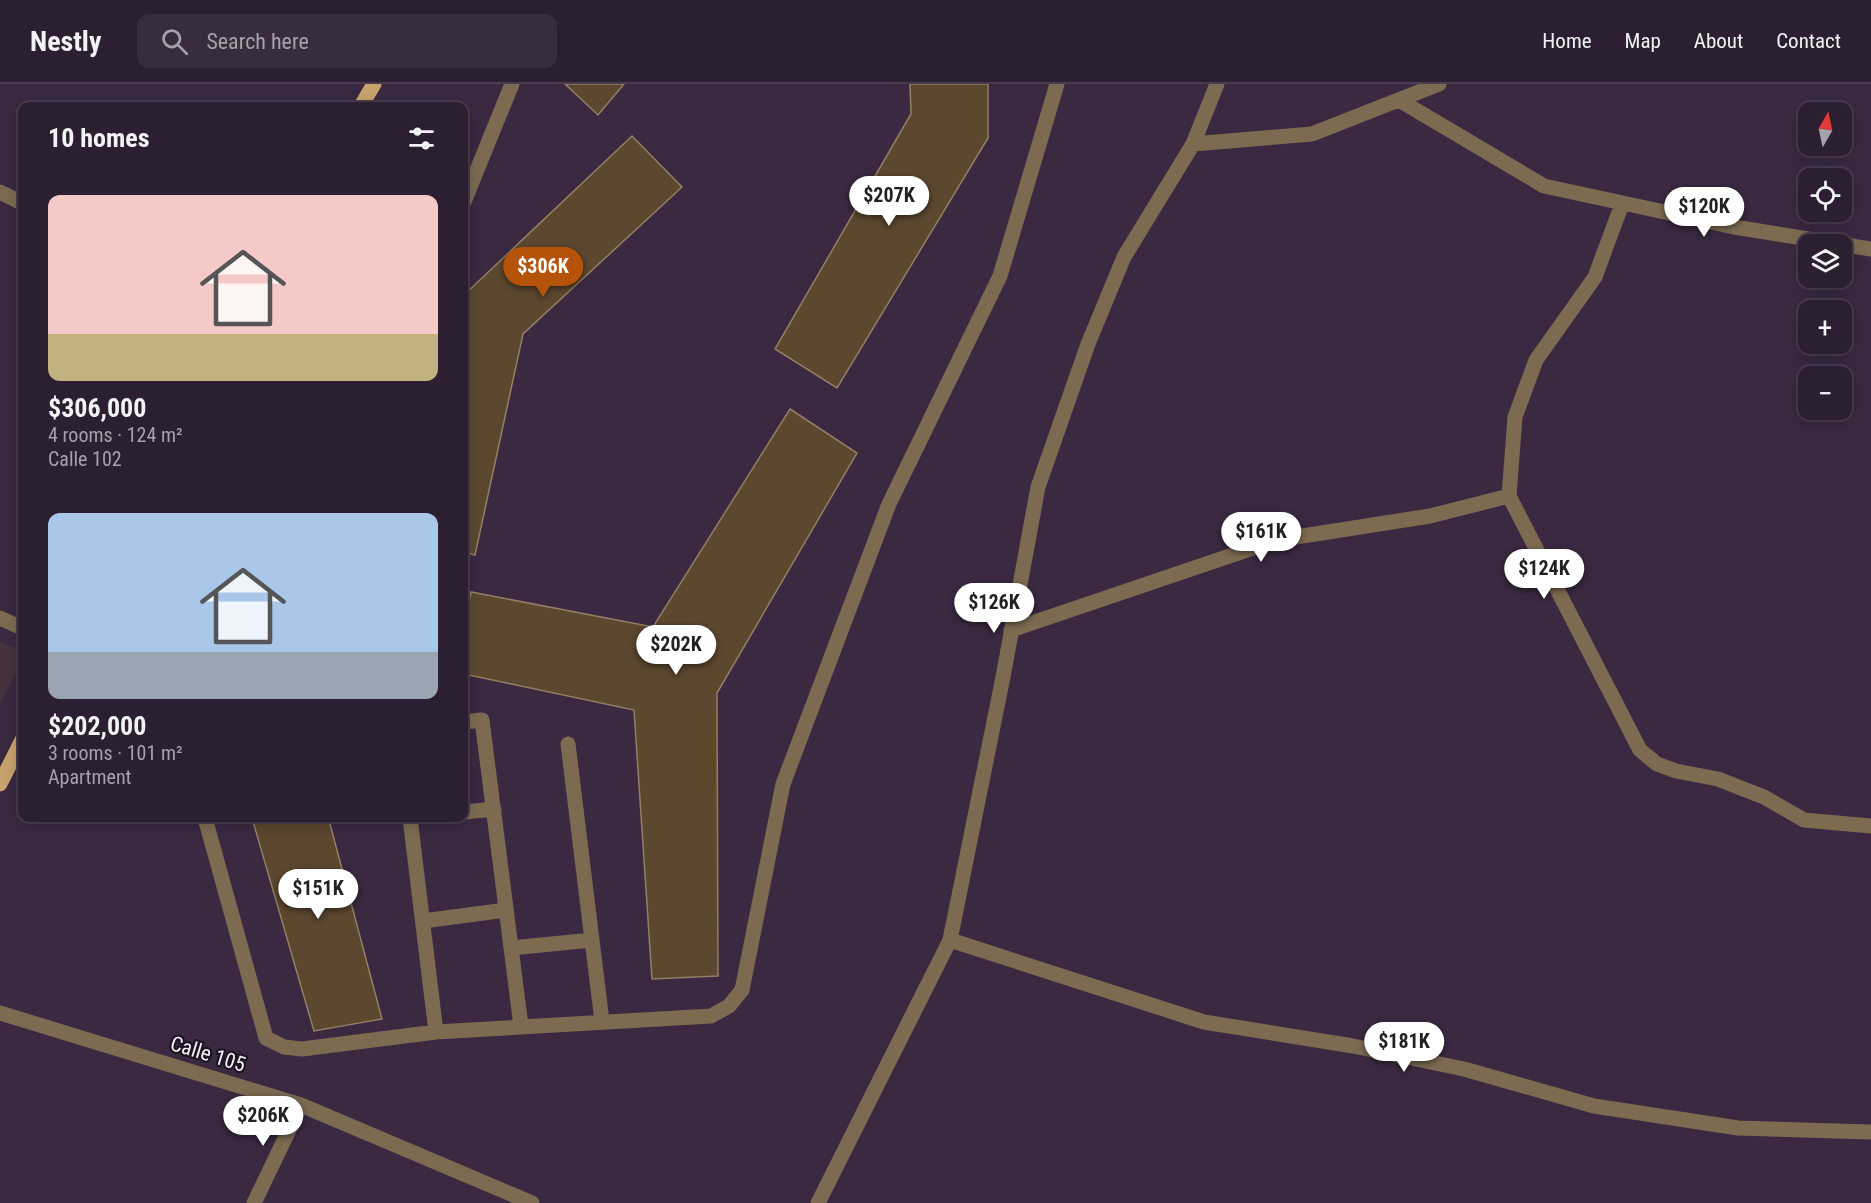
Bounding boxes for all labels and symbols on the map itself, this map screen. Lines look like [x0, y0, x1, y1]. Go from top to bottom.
north arrow [1798, 102, 1852, 156]
pin: $207K [847, 176, 931, 227]
pin: $120K [1662, 187, 1746, 238]
pin: $306K [501, 247, 585, 298]
pin: $161K [1219, 512, 1303, 563]
pin: $124K [1502, 549, 1586, 600]
pin: $126K [952, 583, 1036, 634]
pin: $202K [634, 625, 718, 676]
pin: $151K [276, 869, 360, 920]
pin: $181K [1362, 1022, 1446, 1073]
street label: Calle 105 [167, 1031, 249, 1077]
pin: $206K [221, 1096, 305, 1147]

